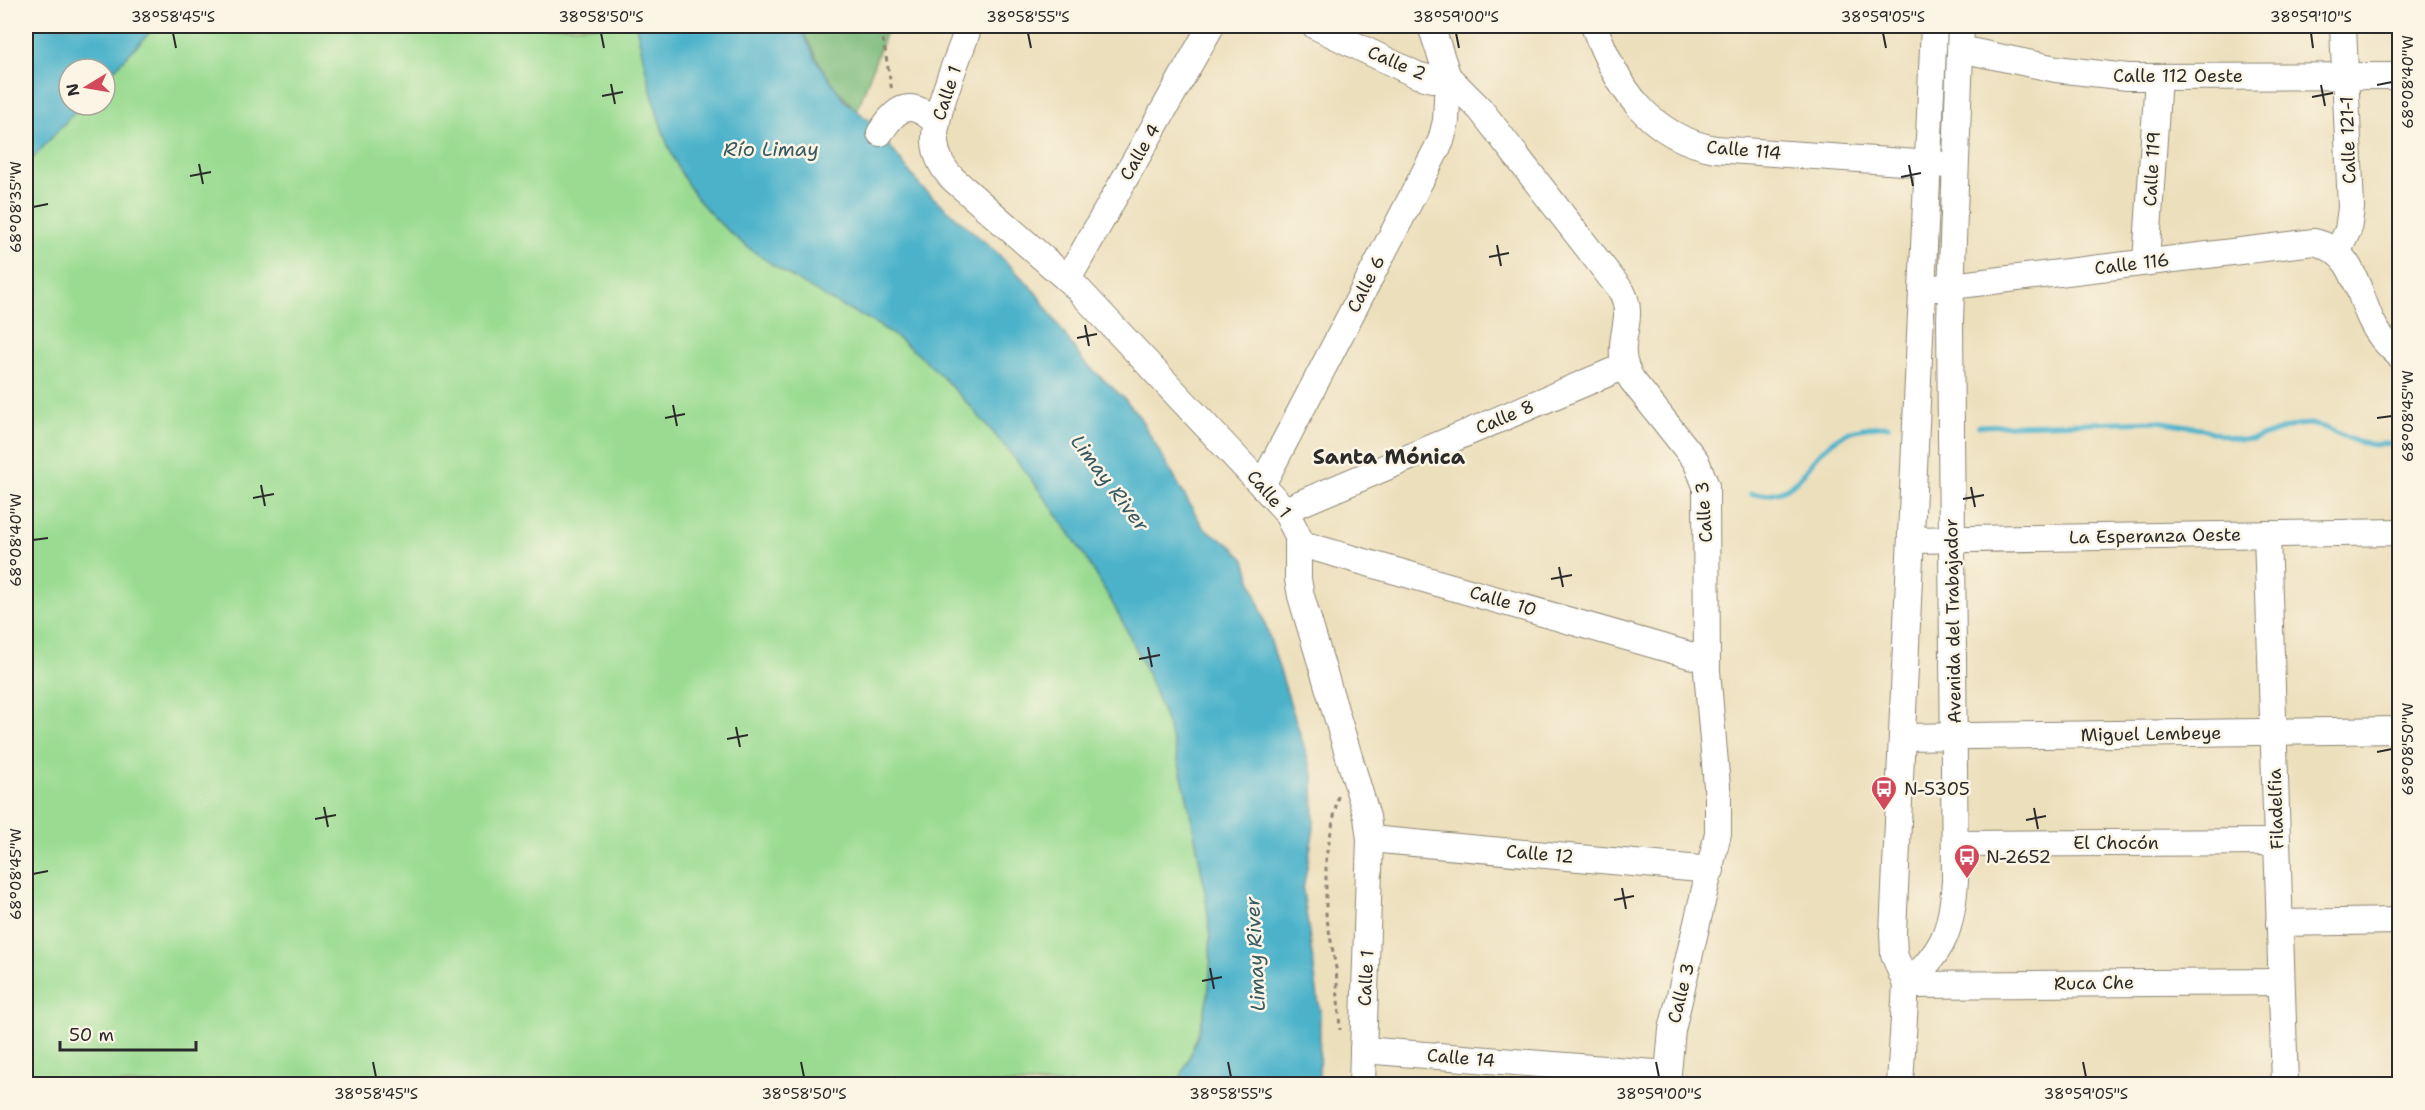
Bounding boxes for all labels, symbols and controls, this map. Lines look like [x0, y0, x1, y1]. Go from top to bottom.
text: 38°58'45"S [131, 7, 215, 27]
text: 38°58'50"S [558, 7, 644, 27]
text: 38°58'55"S [986, 7, 1070, 27]
text: 38°59'00"S [1413, 7, 1499, 27]
text: 38°59'05"S [1841, 7, 1925, 27]
text: 38°59'10"S [2270, 7, 2352, 27]
text: 68°08'40"W [2398, 35, 2418, 129]
street label: Calle 2 [1364, 40, 1430, 86]
north arrow [57, 57, 117, 117]
street label: Calle 1 [927, 62, 967, 124]
street label: Calle 112 Oeste [2113, 64, 2243, 88]
text: N [61, 82, 84, 98]
street label: Calle 121-1 [2334, 96, 2362, 184]
street label: Calle 4 [1114, 119, 1166, 185]
street label: Calle 119 [2138, 131, 2166, 207]
street label: Calle 114 [1706, 135, 1782, 165]
water label: Río Limay [723, 136, 819, 162]
text: 68°08'35"W [6, 161, 26, 253]
street label: Calle 116 [2093, 247, 2171, 281]
street label: Calle 6 [1341, 251, 1391, 317]
text: 68°08'45"W [2398, 370, 2418, 462]
street label: Calle 8 [1472, 394, 1538, 440]
water label: Limay River [1065, 429, 1155, 537]
district label: Santa Mónica [1313, 443, 1466, 471]
street label: Calle 1 [1241, 465, 1297, 523]
street label: Calle 3 [1690, 480, 1718, 544]
text: 68°08'40"W [6, 493, 26, 587]
street label: Avenida del Trabajador [1939, 518, 1967, 724]
street label: La Esperanza Oeste [2069, 522, 2241, 550]
street label: Calle 10 [1467, 580, 1539, 622]
text: 68°08'50"W [2398, 703, 2418, 795]
street label: Miguel Lembeye [2080, 721, 2222, 747]
street label: Filadelfia [2263, 768, 2289, 850]
bus stop icon: N-5305 [1869, 774, 1899, 812]
place label: N-5305 [1904, 777, 1970, 801]
text: 68°08'45"W [6, 828, 26, 920]
street label: El Chocón [2073, 831, 2159, 855]
street label: Calle 12 [1505, 839, 1575, 869]
bus stop icon: N-2652 [1952, 842, 1982, 880]
place label: N-2652 [1986, 845, 2051, 869]
water label: Limay River [1239, 895, 1271, 1012]
street label: Calle 1 [1353, 949, 1379, 1007]
street label: Calle 3 [1662, 960, 1700, 1026]
street label: Ruca Che [2054, 970, 2134, 996]
scale bar [60, 1014, 196, 1052]
text: 50 m [69, 1023, 114, 1047]
street label: Calle 14 [1426, 1043, 1496, 1073]
text: 38°58'45"S [334, 1084, 418, 1104]
text: 38°58'50"S [761, 1084, 847, 1104]
text: 38°58'55"S [1189, 1084, 1273, 1104]
text: 38°59'00"S [1616, 1084, 1702, 1104]
text: 38°59'05"S [2044, 1084, 2128, 1104]

